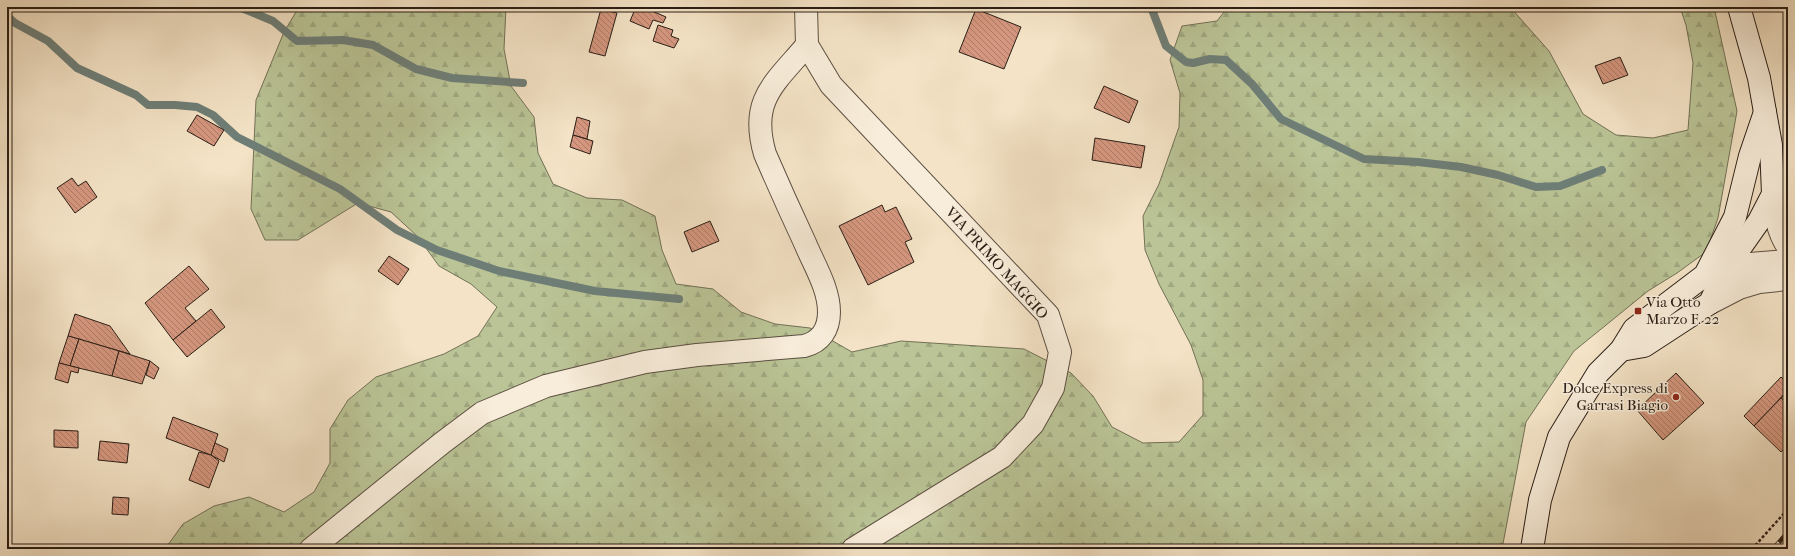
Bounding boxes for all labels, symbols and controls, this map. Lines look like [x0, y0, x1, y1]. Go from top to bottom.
street label: VIA PRIMO MAGGIO [941, 202, 1052, 323]
place label: Via Otto Marzo F. 22 [1645, 293, 1720, 328]
marker: Via Otto Marzo F. 22 [1633, 306, 1643, 316]
place label: Dolce Express di Garrasi Biagio [1562, 379, 1669, 414]
marker: Dolce Express di Garrasi Biagio [1671, 392, 1681, 402]

